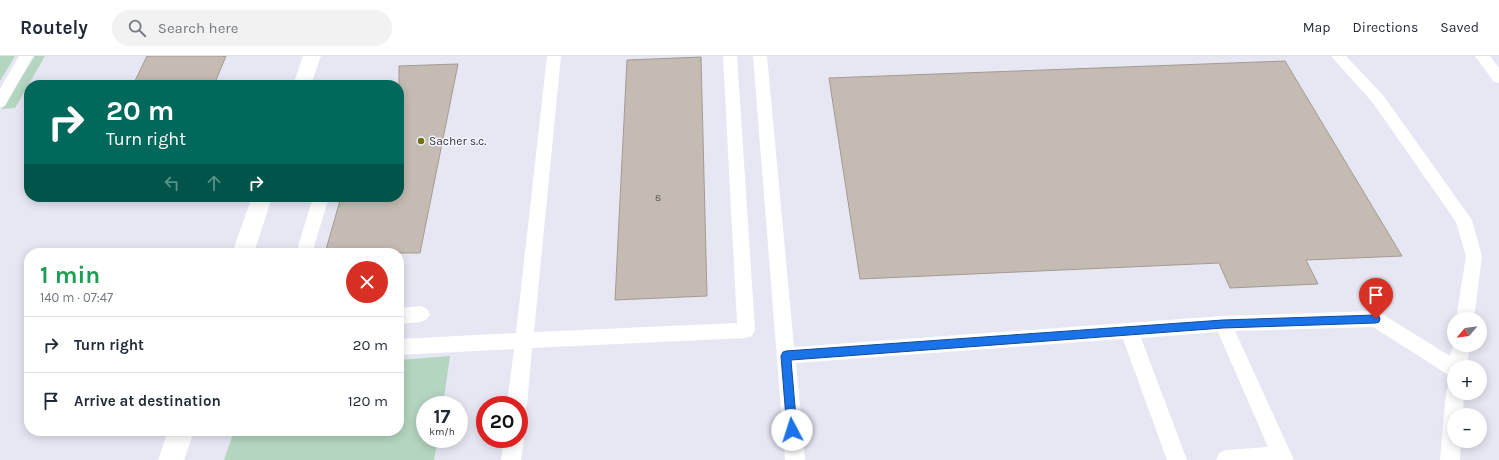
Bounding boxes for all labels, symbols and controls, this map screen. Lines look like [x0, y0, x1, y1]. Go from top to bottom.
search box [112, 10, 392, 46]
text: Routely [20, 17, 88, 39]
icon: search [126, 17, 148, 39]
text: Search here [158, 19, 239, 37]
text: Map [1303, 19, 1331, 36]
text: Directions [1353, 19, 1418, 36]
text: Saved [1440, 19, 1479, 36]
text: 20 m [106, 94, 174, 127]
icon: right [40, 96, 92, 148]
text: Turn right [106, 128, 186, 150]
place label: Sacher s.c. [429, 134, 486, 148]
marker: Sacher s.c. [416, 136, 426, 146]
icon: left [161, 172, 183, 194]
icon: ahead [203, 172, 225, 194]
icon: right [245, 172, 267, 194]
house number: 8 [655, 192, 661, 204]
text: 1 min [40, 261, 100, 289]
button: close [346, 261, 388, 303]
pin [1359, 278, 1393, 319]
icon: arrive [1365, 284, 1387, 306]
text: 140 m · 07:47 [40, 290, 113, 305]
north arrow [1447, 312, 1487, 352]
map controls [1447, 312, 1487, 448]
icon: right [40, 334, 62, 356]
text: Turn right [74, 336, 144, 354]
text: 20 m [353, 336, 388, 354]
button: + [1447, 360, 1487, 400]
icon: arrive [40, 390, 62, 412]
text: Arrive at destination [74, 392, 221, 410]
text: 120 m [348, 392, 388, 410]
speed limit sign: 20 [476, 396, 528, 448]
text: 17 [433, 405, 451, 428]
button: − [1447, 408, 1487, 448]
position arrow [771, 409, 813, 451]
text: km/h [429, 426, 455, 438]

